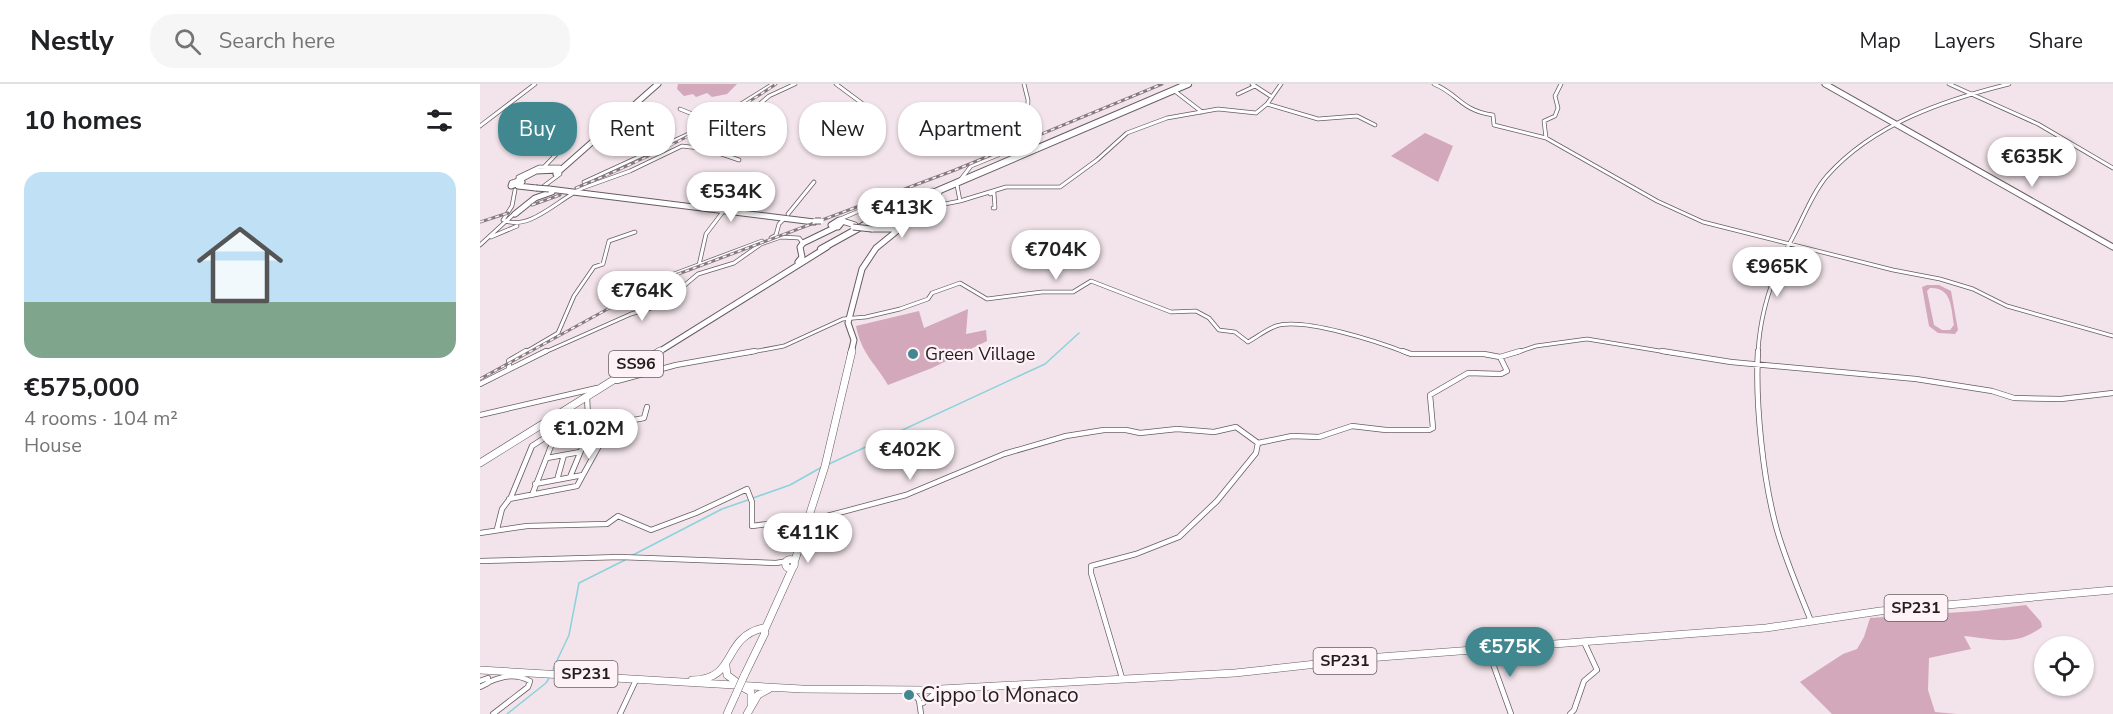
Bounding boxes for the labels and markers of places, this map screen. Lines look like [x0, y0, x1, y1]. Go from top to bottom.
pin: €635K [1990, 137, 2074, 188]
pin: €534K [689, 172, 773, 223]
pin: €413K [860, 188, 944, 239]
pin: €704K [1014, 230, 1098, 281]
pin: €965K [1735, 247, 1819, 298]
pin: €764K [600, 271, 684, 322]
place label: Green Village [925, 342, 1035, 366]
marker: Green Village [906, 347, 920, 361]
pin: €1.02M [540, 409, 638, 460]
pin: €402K [868, 430, 952, 481]
pin: €411K [766, 513, 850, 564]
pin: €575K [1468, 627, 1552, 678]
place label: Cippo lo Monaco [921, 681, 1079, 709]
marker: Cippo lo Monaco [902, 688, 916, 702]

